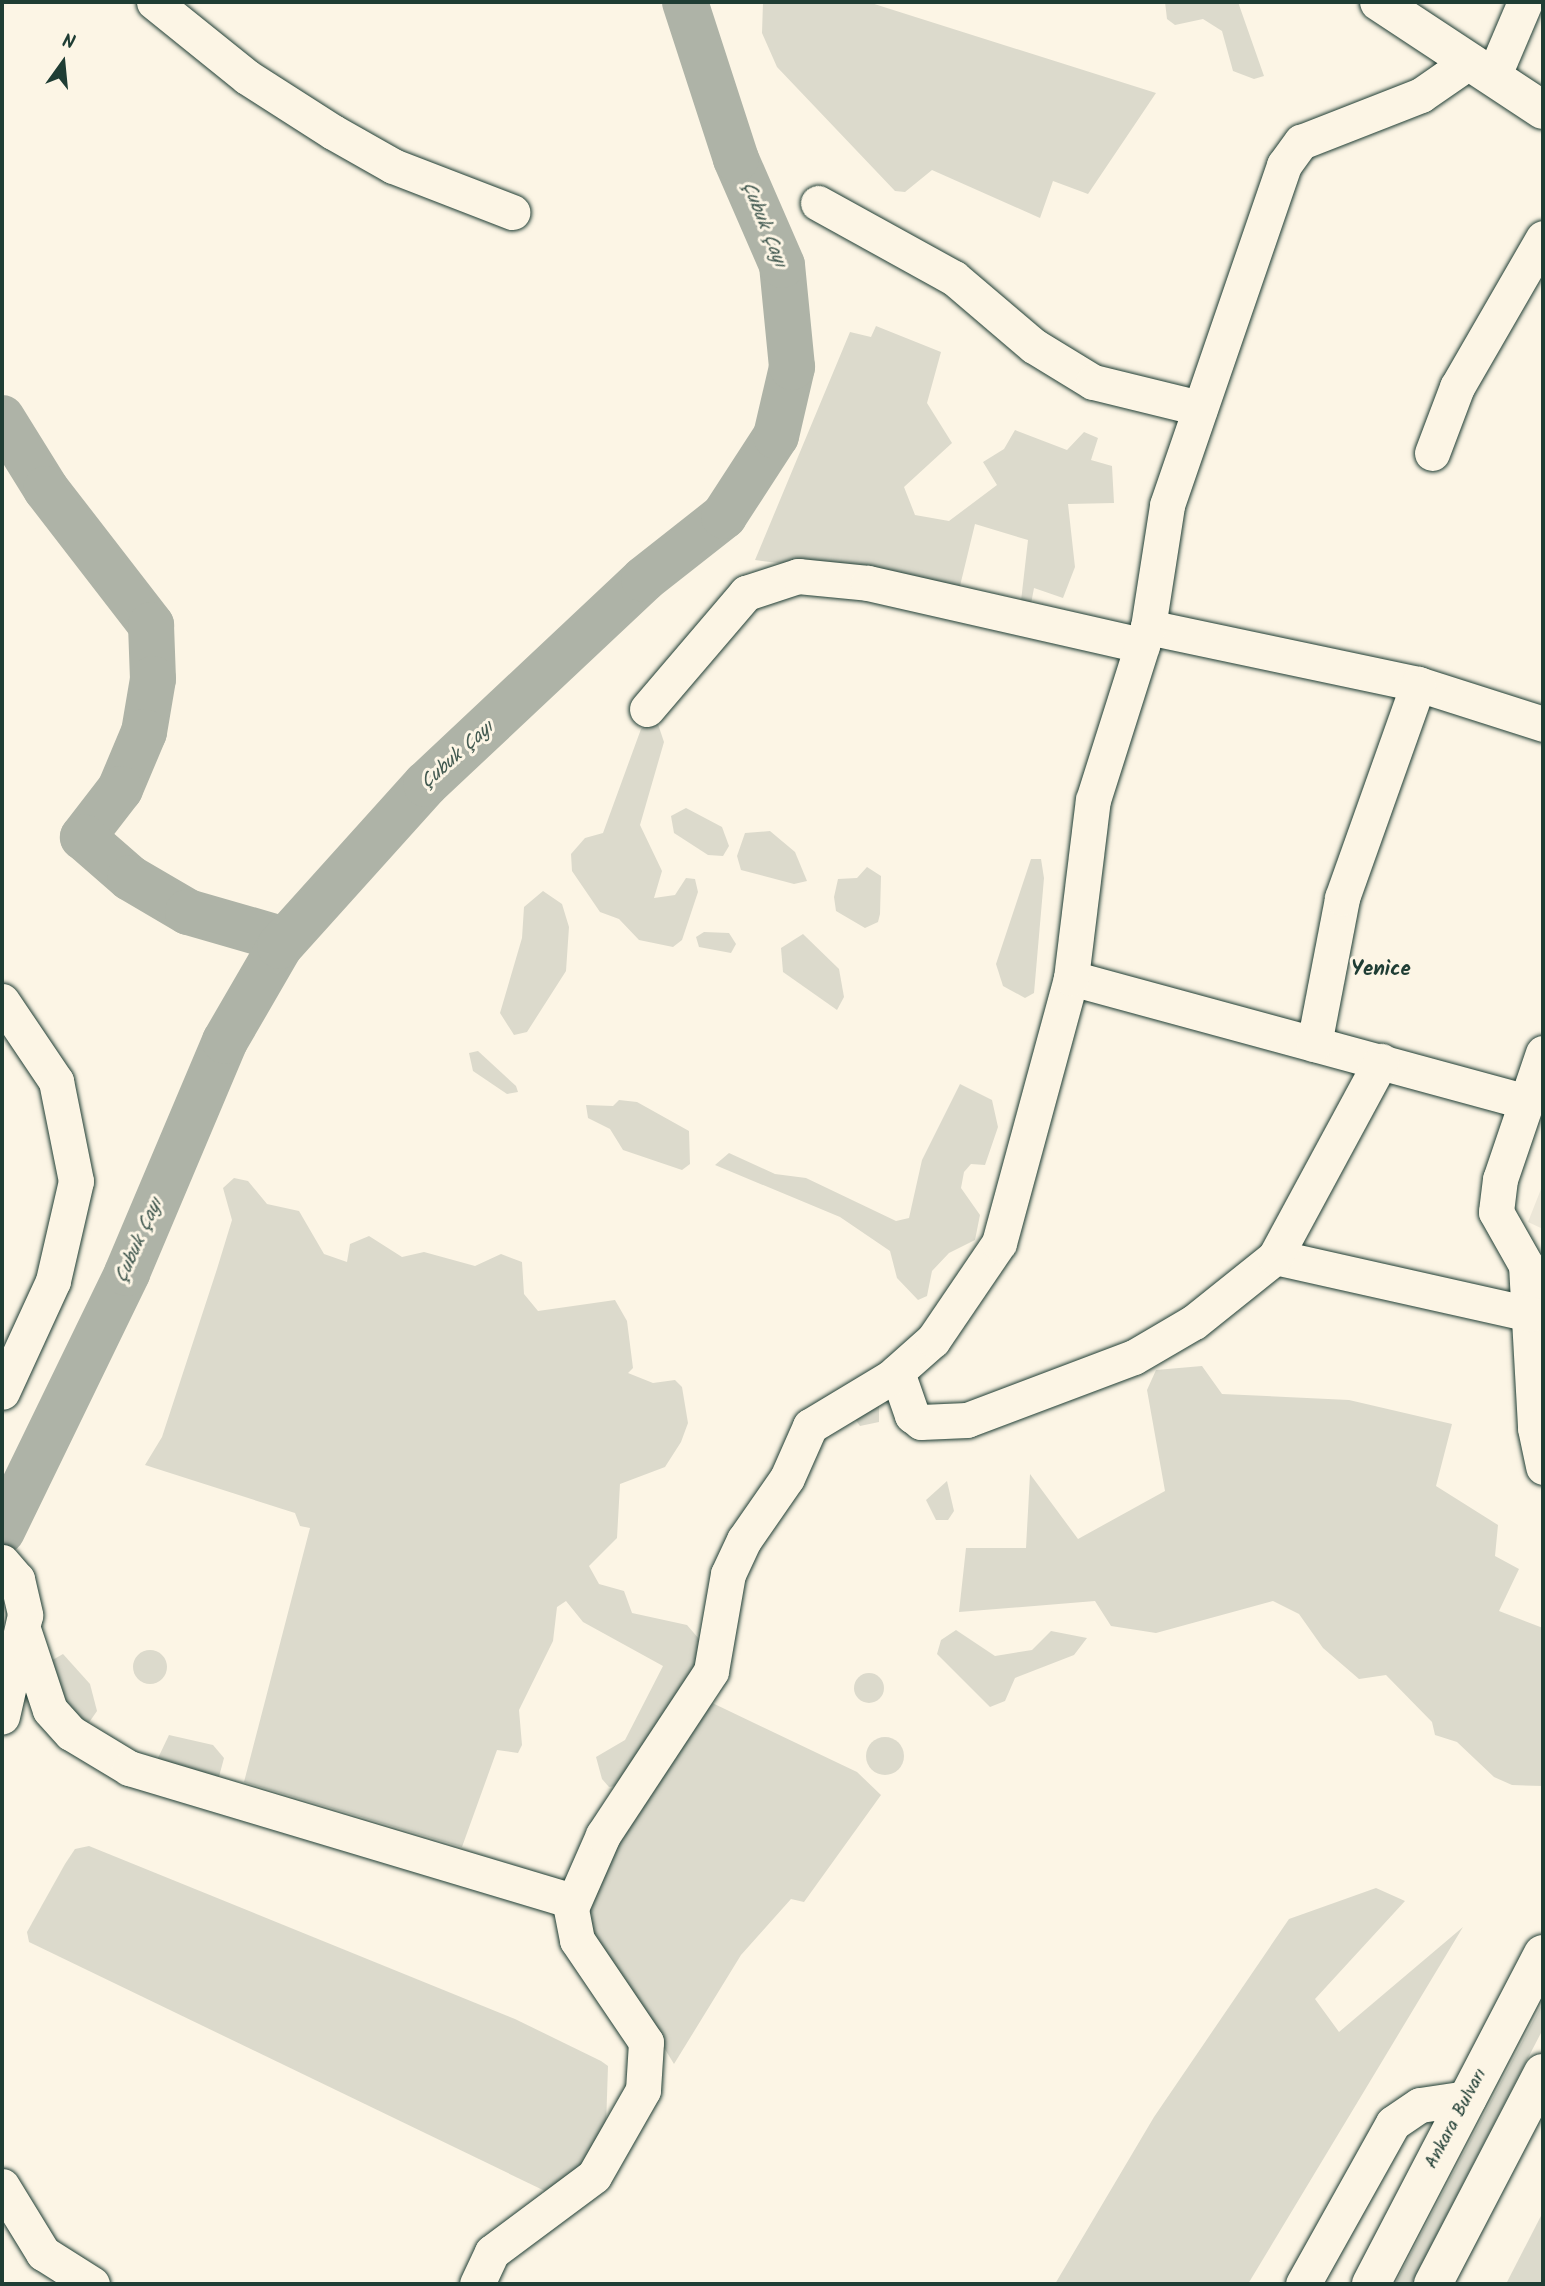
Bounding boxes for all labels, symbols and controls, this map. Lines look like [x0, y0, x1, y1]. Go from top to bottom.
text: N [59, 27, 78, 59]
north arrow [28, 28, 98, 98]
water label: Çubuk Çayı [735, 179, 791, 271]
water label: Çubuk Çayı [417, 717, 499, 795]
district label: Yenice [1351, 957, 1411, 983]
water label: Çubuk Çayı [111, 1195, 169, 1287]
street label: Ankara Bulvarı [1422, 2065, 1492, 2173]

